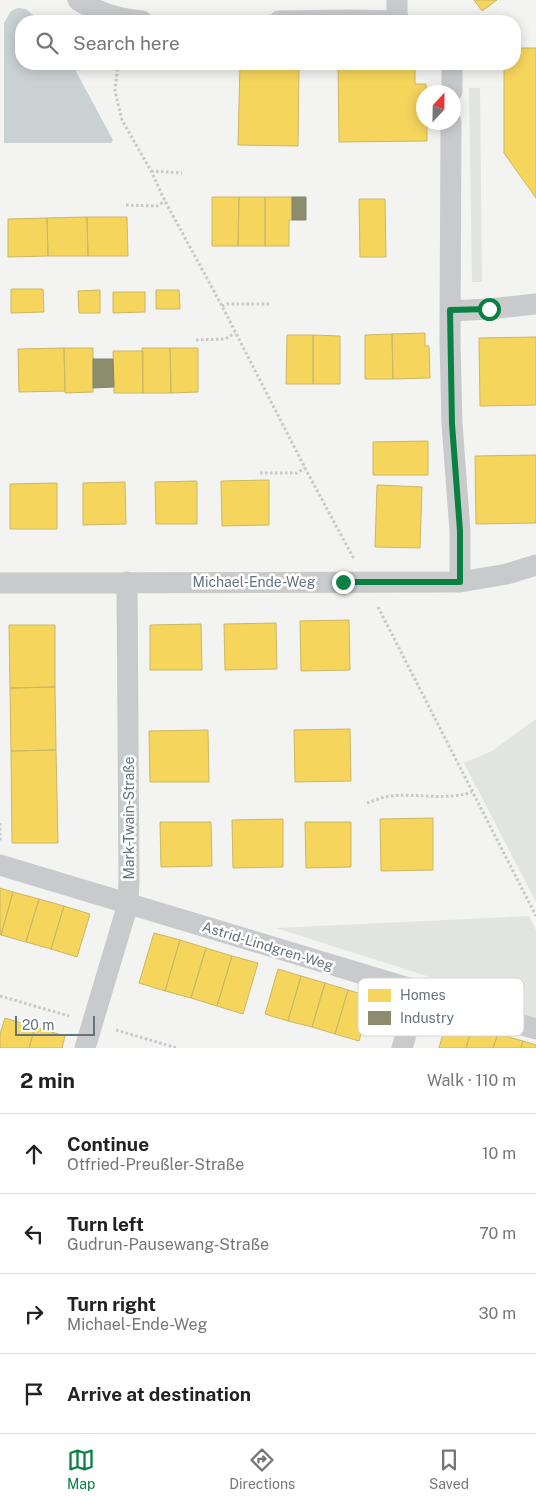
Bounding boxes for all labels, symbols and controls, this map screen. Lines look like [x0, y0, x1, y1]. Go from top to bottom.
search box [15, 15, 521, 70]
icon: search [33, 29, 61, 57]
text: Search here [73, 32, 180, 54]
north arrow [416, 85, 461, 130]
route start [478, 298, 501, 321]
route end [332, 571, 355, 594]
street label: Michael-Ende-Weg [193, 574, 316, 590]
street label: Mark-Twain-Straße [121, 756, 137, 879]
street label: Astrid-Lindgren-Weg [200, 918, 336, 974]
legend [358, 978, 524, 1036]
text: Homes [400, 987, 446, 1003]
text: Industry [400, 1010, 455, 1026]
scale bar [15, 1013, 95, 1036]
text: 20 m [22, 1017, 54, 1033]
text: 2 min [20, 1068, 75, 1093]
text: Walk · 110 m [427, 1071, 516, 1090]
text: Continue [67, 1133, 149, 1155]
icon: ahead [20, 1140, 48, 1168]
text: 10 m [482, 1144, 516, 1163]
text: Otfried-Preußler-Straße [67, 1155, 244, 1174]
text: Turn left [67, 1213, 144, 1235]
icon: left [20, 1220, 48, 1248]
text: 70 m [479, 1224, 516, 1243]
text: Gudrun-Pausewang-Straße [67, 1235, 269, 1254]
text: Turn right [67, 1293, 156, 1315]
icon: right [20, 1300, 48, 1328]
text: 30 m [479, 1304, 516, 1323]
text: Michael-Ende-Weg [67, 1315, 207, 1334]
icon: arrive [20, 1380, 48, 1408]
text: Arrive at destination [67, 1383, 251, 1405]
tab: Map [67, 1446, 95, 1492]
tab: Directions [229, 1446, 295, 1492]
tab: Saved [429, 1446, 469, 1492]

